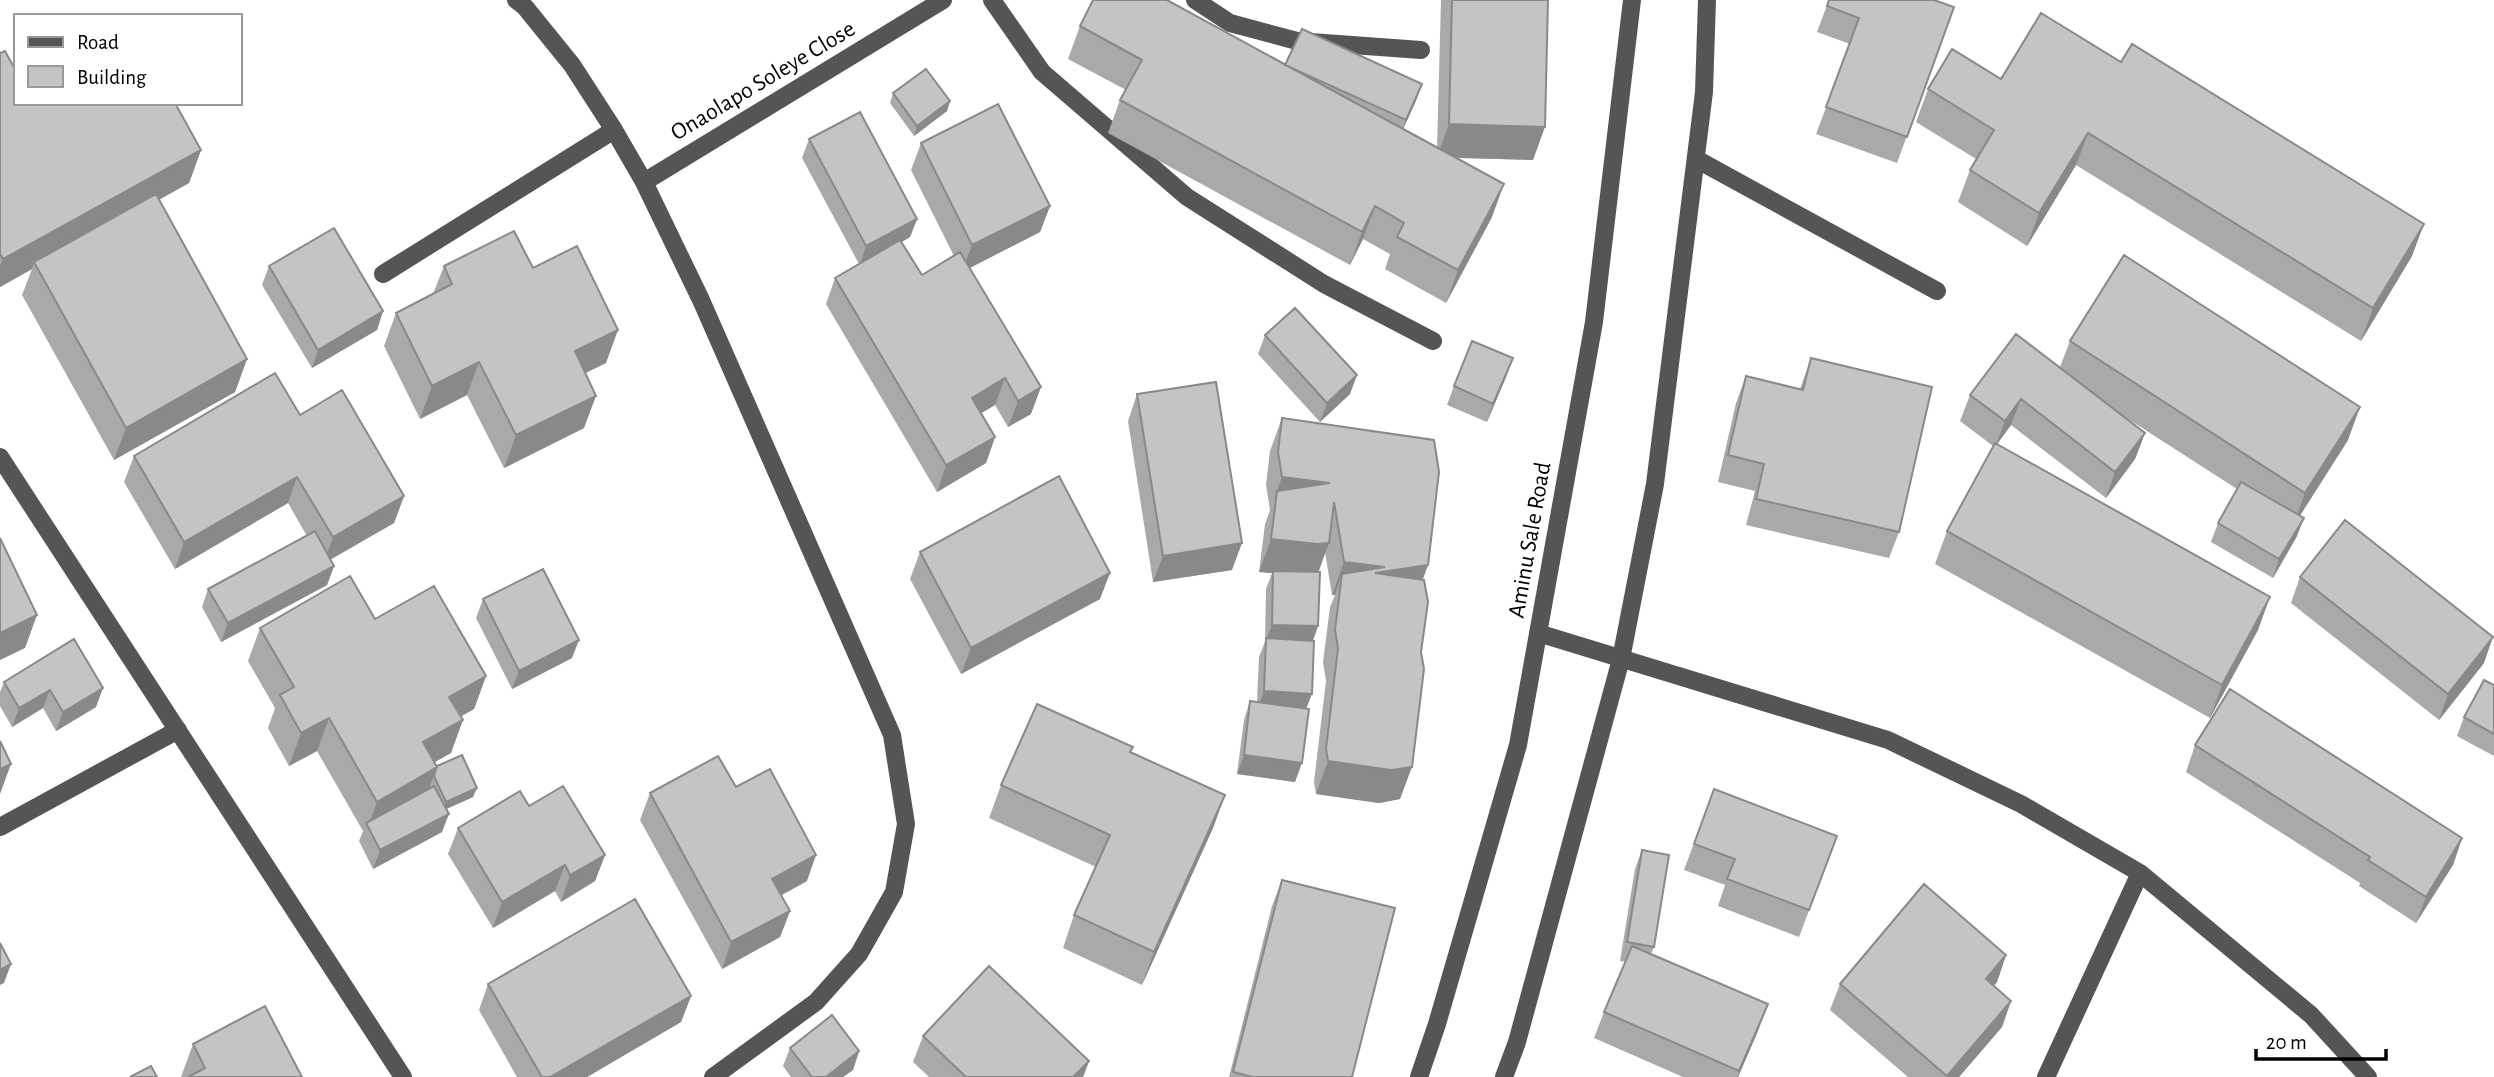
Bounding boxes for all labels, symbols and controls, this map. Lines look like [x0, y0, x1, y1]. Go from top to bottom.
legend [14, 14, 242, 105]
street label: Onaolapo Soleye Close [667, 17, 859, 145]
text: Road [77, 32, 119, 53]
text: Building [77, 67, 147, 88]
street label: Aminu Sale Road [1504, 460, 1556, 620]
scale bar [2256, 1018, 2386, 1062]
text: 20 m [2266, 1032, 2307, 1053]

